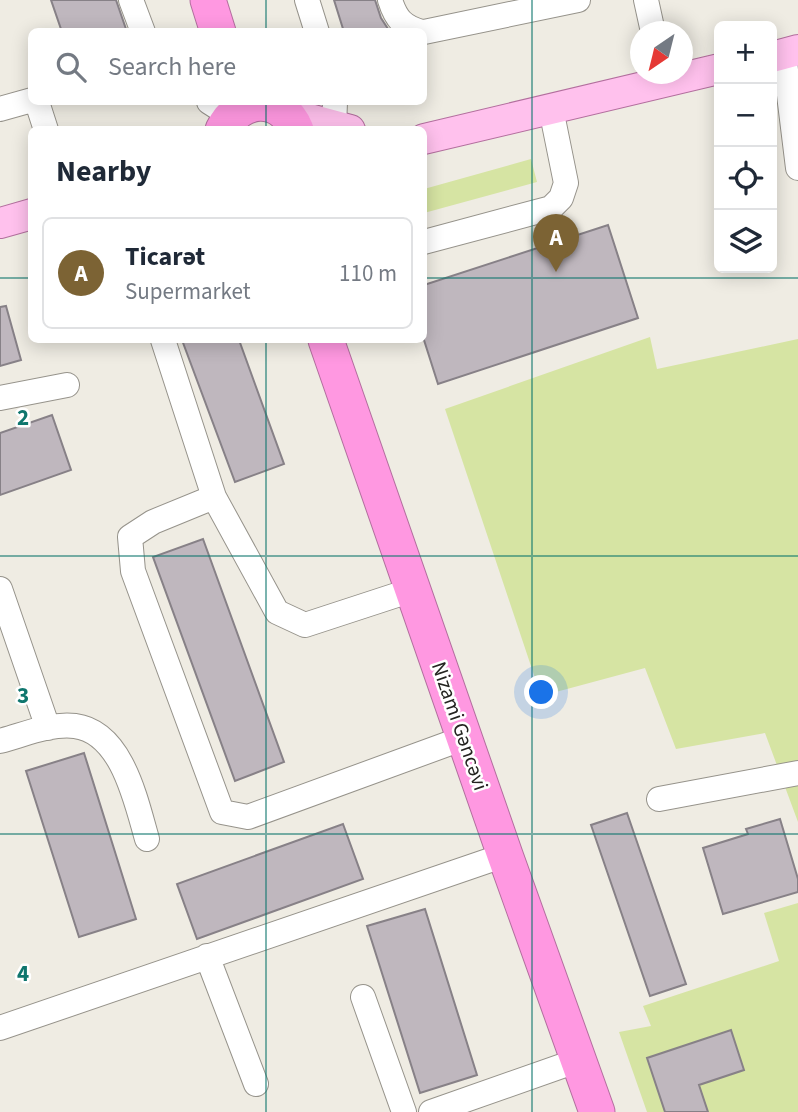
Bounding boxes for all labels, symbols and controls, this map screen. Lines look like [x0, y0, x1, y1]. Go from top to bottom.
north arrow [630, 21, 693, 84]
map controls [714, 21, 777, 273]
button: + [714, 21, 777, 84]
search box [28, 28, 427, 105]
icon: search [52, 48, 90, 86]
text: Search here [108, 48, 236, 85]
button: − [714, 84, 777, 147]
button: locate [714, 147, 777, 210]
text: Nearby [56, 150, 151, 193]
button: layers [714, 210, 777, 273]
pin: A [533, 214, 579, 272]
text: Ticarət [125, 238, 205, 275]
text: A [74, 257, 88, 290]
text: 110 m [339, 257, 397, 290]
text: Supermarket [125, 275, 251, 308]
text: 2 [17, 401, 29, 434]
street label: Nizami Gəncəvi [424, 658, 496, 794]
your location [524, 675, 558, 709]
text: 3 [17, 679, 29, 712]
text: 4 [17, 957, 29, 990]

